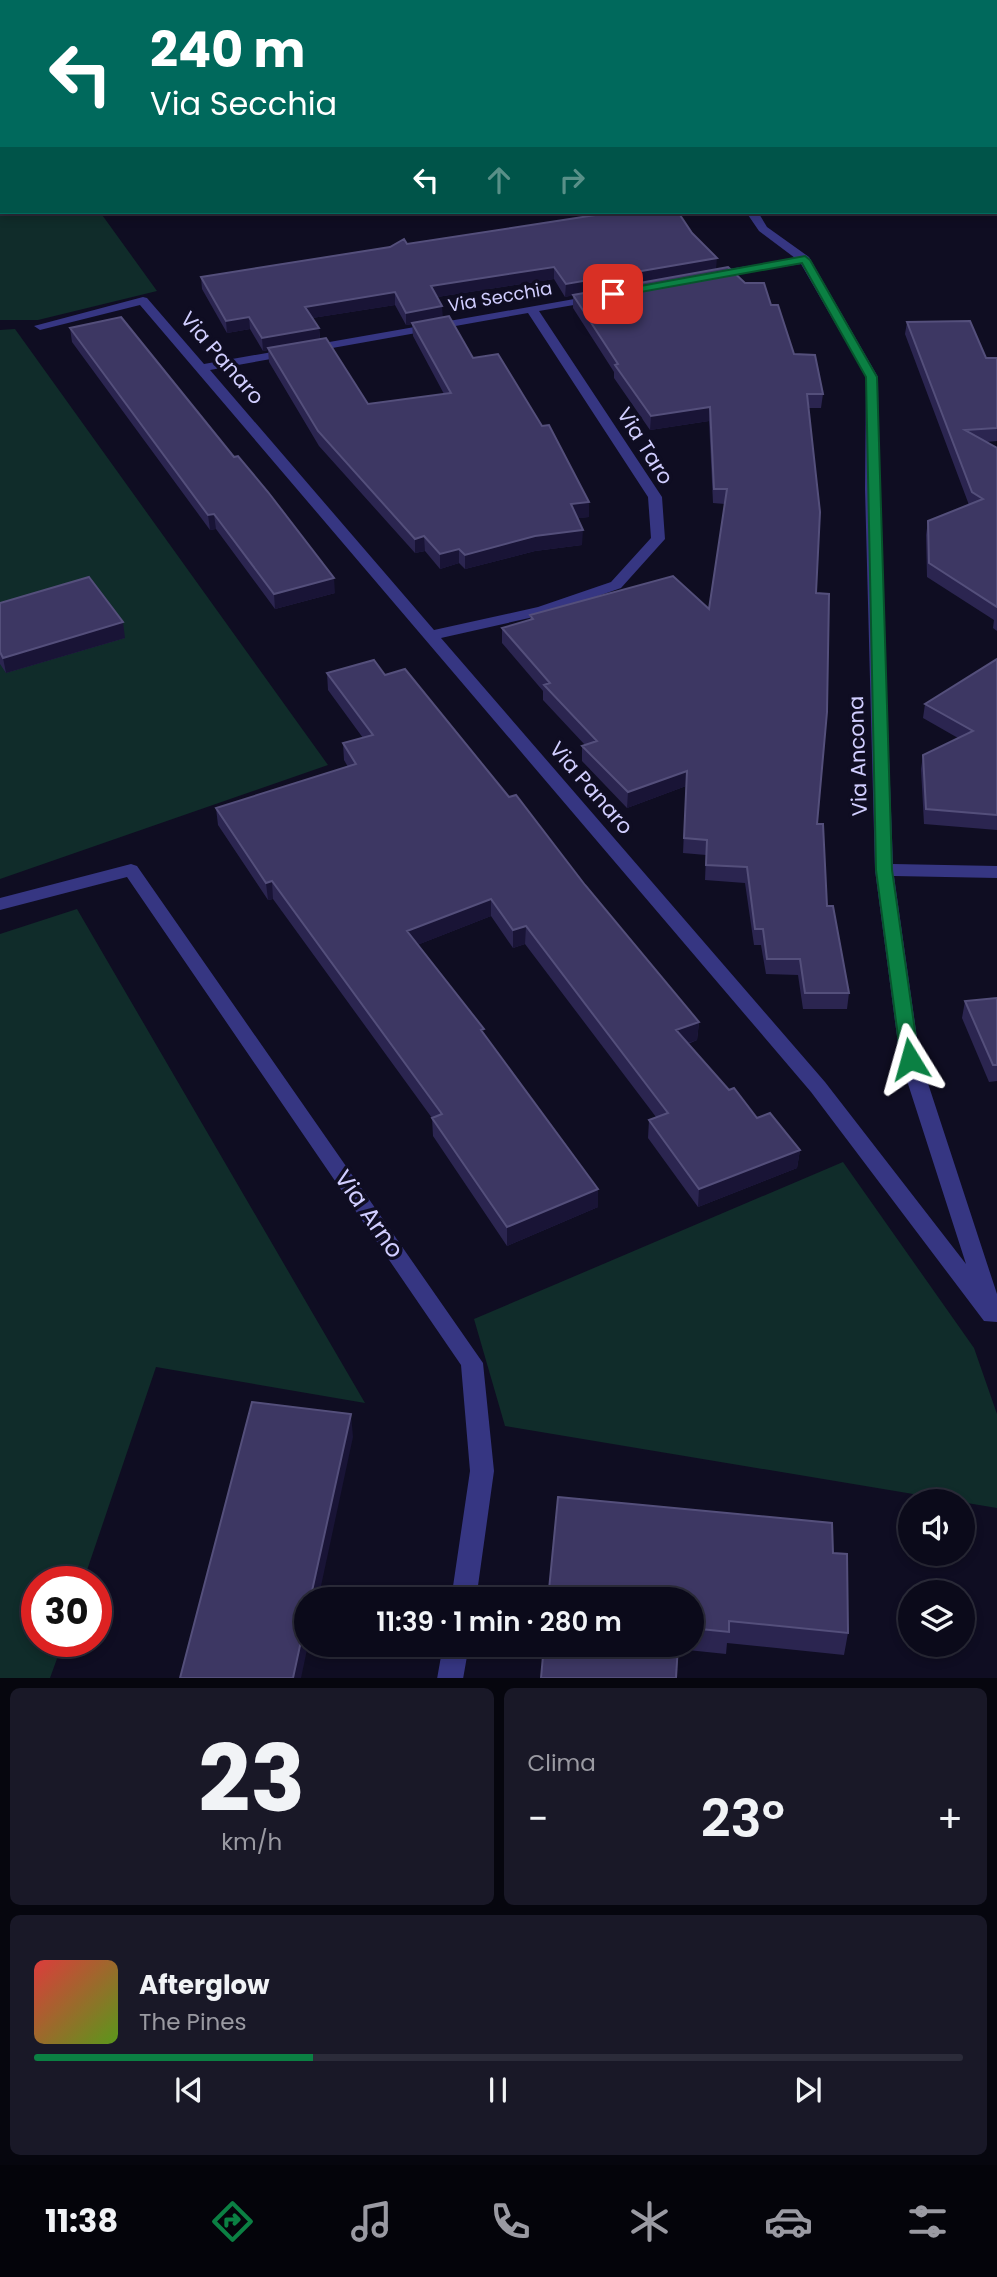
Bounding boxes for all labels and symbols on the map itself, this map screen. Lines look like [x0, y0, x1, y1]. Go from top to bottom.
pin [583, 264, 643, 324]
street label: Via Secchia [446, 275, 554, 318]
street label: Via Panaro [174, 305, 271, 410]
street label: Via Taro [610, 402, 681, 490]
street label: Via Ancona [841, 695, 874, 817]
street label: Via Panaro [543, 735, 640, 840]
position arrow [873, 1022, 947, 1096]
street label: Via Arno [327, 1163, 412, 1264]
speed limit sign: 30 [21, 1566, 112, 1657]

